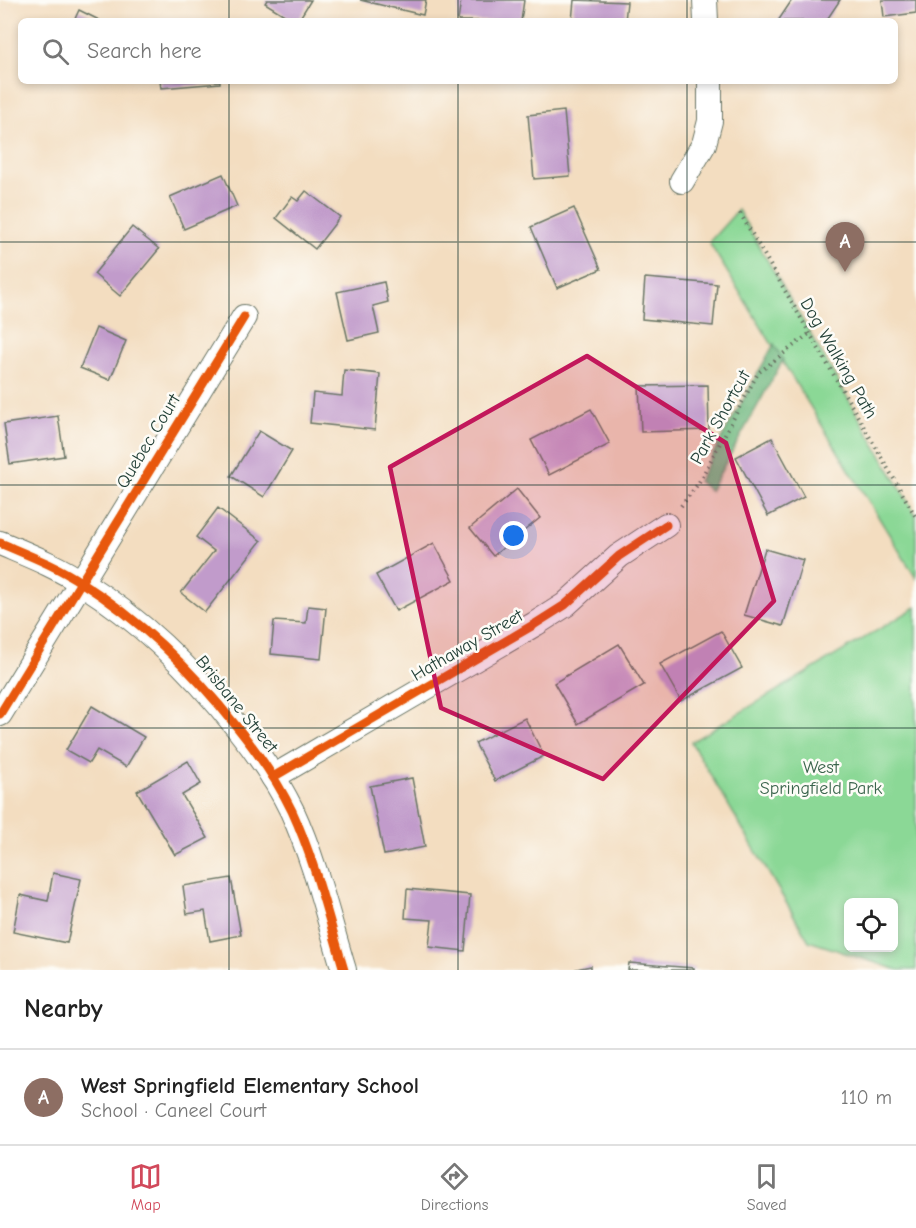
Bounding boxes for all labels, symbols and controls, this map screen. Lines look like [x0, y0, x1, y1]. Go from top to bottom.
search box [18, 18, 898, 84]
icon: search [39, 35, 72, 68]
text: Search here [87, 38, 202, 64]
pin: A [826, 222, 864, 272]
street label: Dog Walking Path [796, 294, 882, 422]
street label: Park Shortcut [686, 366, 755, 468]
street label: Quebec Court [112, 390, 185, 492]
your location [499, 521, 528, 550]
street label: Hathaway Street [408, 605, 527, 686]
street label: Brisbane Street [191, 652, 283, 758]
park label: West Springfield Park [760, 757, 882, 799]
map controls [844, 898, 898, 952]
button: locate [844, 898, 898, 952]
text: Nearby [24, 994, 103, 1024]
text: West Springfield Elementary School [81, 1073, 419, 1099]
text: A [38, 1086, 49, 1109]
text: 110 m [841, 1086, 892, 1109]
text: School · Caneel Court [81, 1099, 266, 1122]
tab: Map [129, 1160, 162, 1214]
tab: Directions [421, 1160, 488, 1214]
tab: Saved [747, 1160, 787, 1214]

